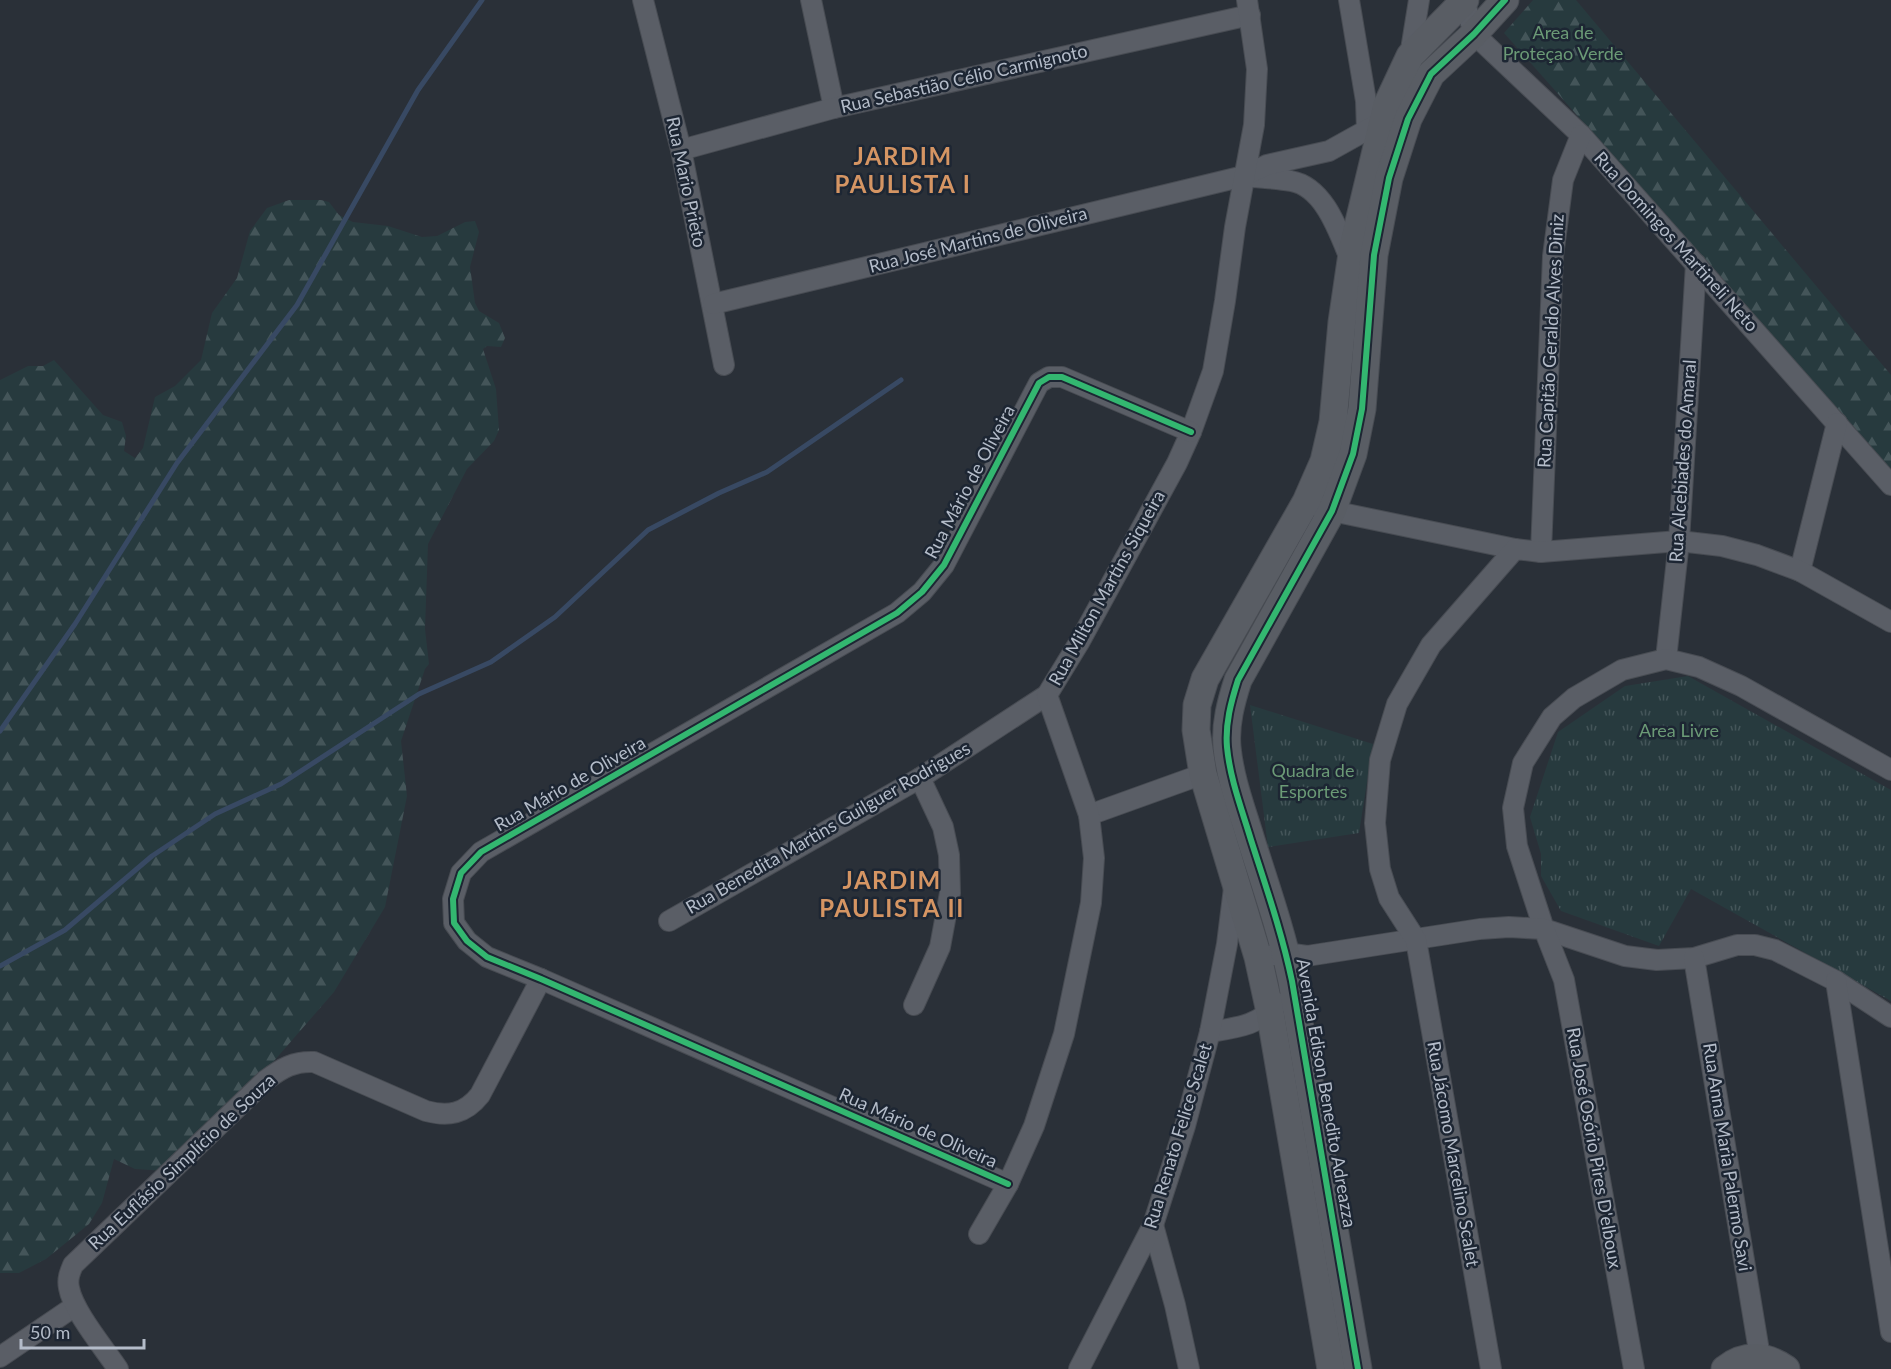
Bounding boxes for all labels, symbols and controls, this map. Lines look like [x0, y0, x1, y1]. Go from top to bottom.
park label: Area de Proteçao Verde [1503, 21, 1623, 64]
street label: Rua Sebastião Célio Carmignoto [838, 39, 1089, 117]
street label: Rua Mario Prieto [662, 114, 712, 249]
district label: JARDIM PAULISTA I [835, 141, 971, 198]
street label: Rua Domingos Martineli Neto [1590, 147, 1763, 336]
street label: Rua José Martins de Oliveira [866, 201, 1089, 277]
street label: Rua Capitão Geraldo Alves Diniz [1532, 213, 1568, 468]
street label: Rua Alcebiades do Amaral [1664, 359, 1700, 563]
street label: Rua Mário de Oliveira [919, 401, 1019, 562]
street label: Rua Milton Martins Siqueira [1043, 486, 1169, 689]
park label: Area Livre [1639, 719, 1719, 741]
street label: Rua Mário de Oliveira [490, 731, 649, 835]
street label: Rua Benedita Martins Guilguer Rodrigues [681, 736, 974, 918]
park label: Quadra de Esportes [1272, 759, 1354, 802]
district label: JARDIM PAULISTA II [819, 865, 965, 922]
street label: Avenida Edison Benedito Adreazza [1292, 957, 1361, 1229]
street label: Rua José Osório Pires D'elboux [1563, 1026, 1627, 1270]
street label: Rua Jácomo Marcelino Scalet [1423, 1039, 1485, 1269]
street label: Rua Renato Felice Scalet [1138, 1040, 1216, 1231]
street label: Rua Anna Maria Palermo Savi [1699, 1041, 1757, 1273]
street label: Rua Euflásio Simplício de Souza [83, 1069, 279, 1254]
street label: Rua Mário de Oliveira [836, 1082, 1001, 1172]
scale bar [21, 1312, 144, 1350]
text: 50 m [30, 1321, 70, 1343]

